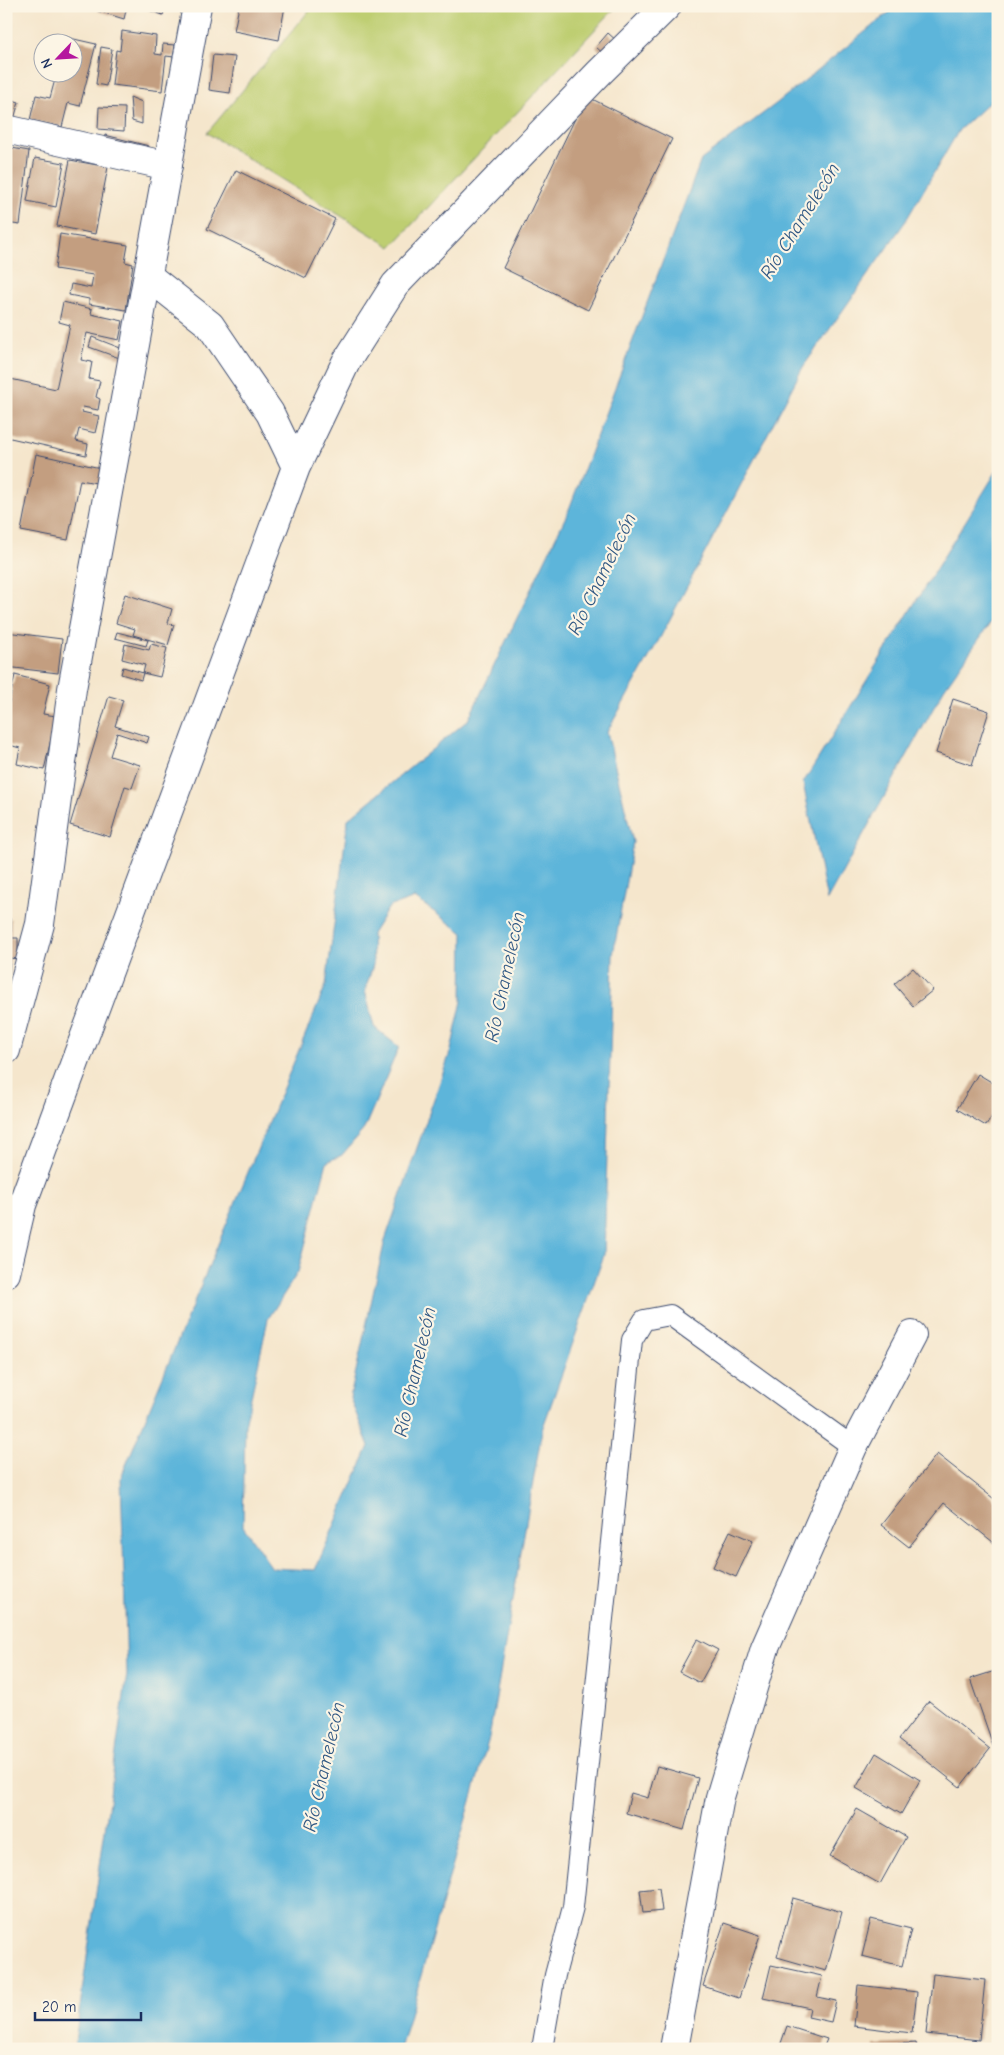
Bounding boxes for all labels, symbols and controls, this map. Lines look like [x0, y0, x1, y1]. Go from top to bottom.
north arrow [32, 32, 82, 82]
text: N [37, 56, 56, 71]
water label: Río Chamelecón [756, 159, 844, 283]
water label: Río Chamelecón [563, 510, 641, 638]
water label: Río Chamelecón [480, 910, 530, 1044]
water label: Río Chamelecón [389, 1305, 441, 1439]
water label: Río Chamelecón [298, 1700, 350, 1834]
scale bar [35, 1990, 141, 2022]
text: 20 m [42, 1998, 76, 2016]

